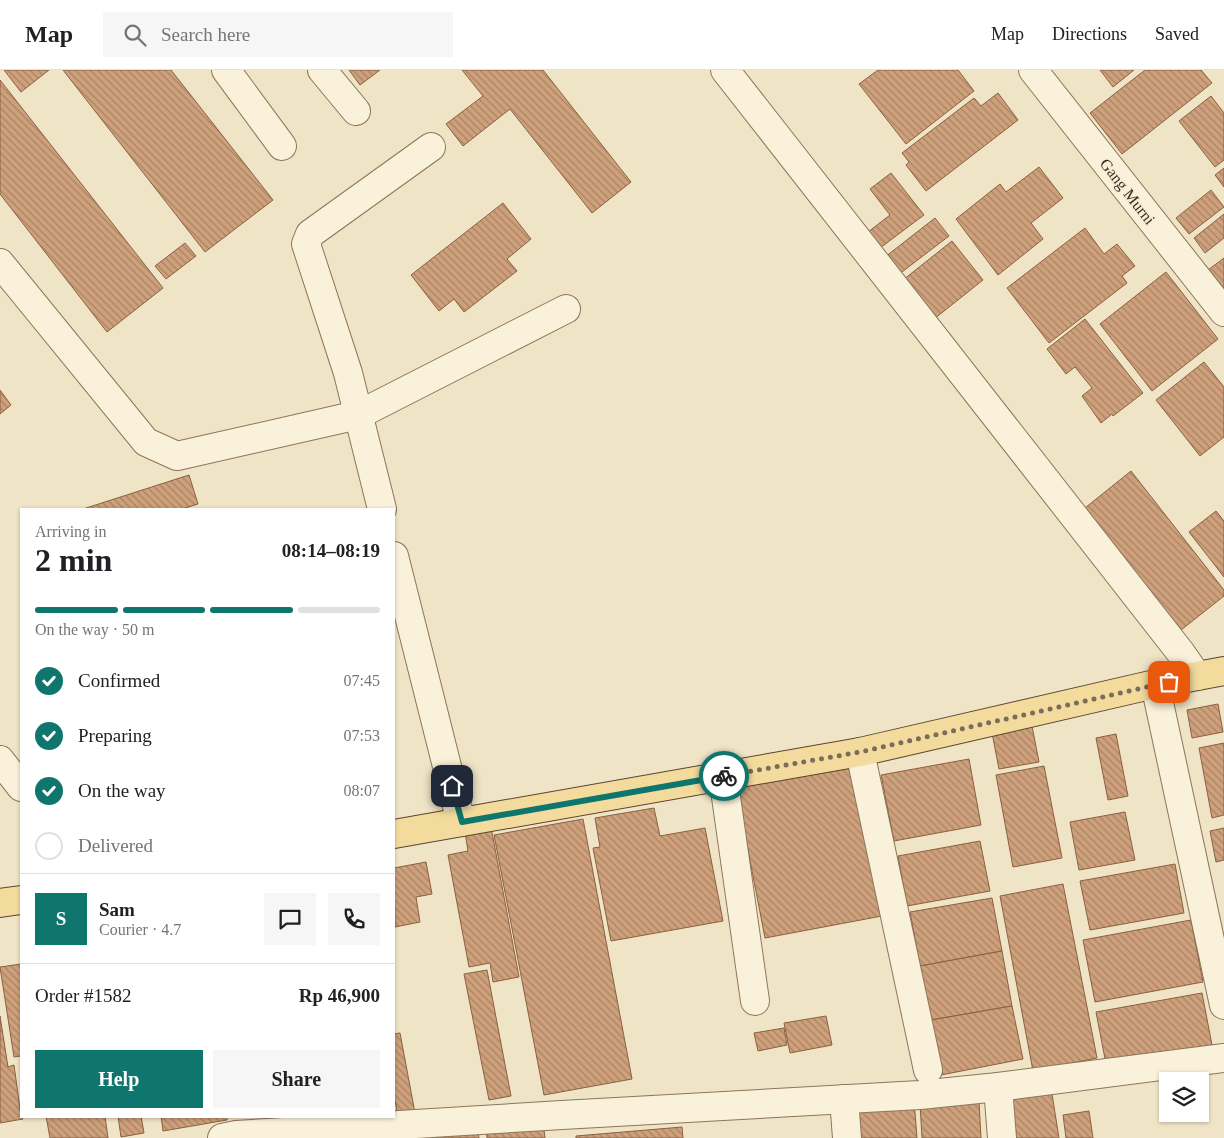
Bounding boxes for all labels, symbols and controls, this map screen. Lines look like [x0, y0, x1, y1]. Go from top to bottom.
search box [103, 12, 453, 57]
text: Map [25, 21, 73, 47]
icon: search [121, 21, 149, 49]
text: Search here [161, 24, 250, 45]
text: Map [991, 24, 1024, 44]
text: Directions [1052, 24, 1127, 44]
text: Saved [1155, 24, 1199, 44]
street label: Gang Murni [1096, 155, 1159, 229]
text: Arriving in [35, 523, 107, 540]
text: 08:14–08:19 [282, 540, 380, 561]
text: 2 min [35, 542, 112, 578]
text: On the way · 50 m [35, 621, 155, 638]
pin [1148, 661, 1190, 703]
icon: check [35, 667, 63, 695]
icon: bag [1155, 668, 1183, 696]
text: Confirmed [78, 670, 160, 691]
text: 07:45 [344, 672, 380, 689]
icon: check [35, 722, 63, 750]
text: Preparing [78, 725, 152, 746]
text: 07:53 [344, 727, 380, 744]
courier [699, 751, 749, 801]
icon: bike [710, 762, 738, 790]
pin [431, 765, 473, 807]
icon: home [438, 772, 466, 800]
icon: check [35, 777, 63, 805]
text: On the way [78, 780, 166, 801]
text: 08:07 [344, 782, 380, 799]
text: Delivered [78, 835, 153, 856]
button: chat [264, 893, 316, 945]
button: phone [328, 893, 380, 945]
text: Sam [99, 899, 135, 920]
text: S [56, 908, 66, 929]
text: Courier · 4.7 [99, 921, 181, 938]
text: Order #1582 [35, 985, 132, 1006]
text: Rp 46,900 [299, 985, 380, 1006]
button: Help [35, 1050, 203, 1108]
button: Share [213, 1050, 380, 1108]
map controls [1159, 1072, 1209, 1122]
button: layers [1159, 1072, 1209, 1122]

